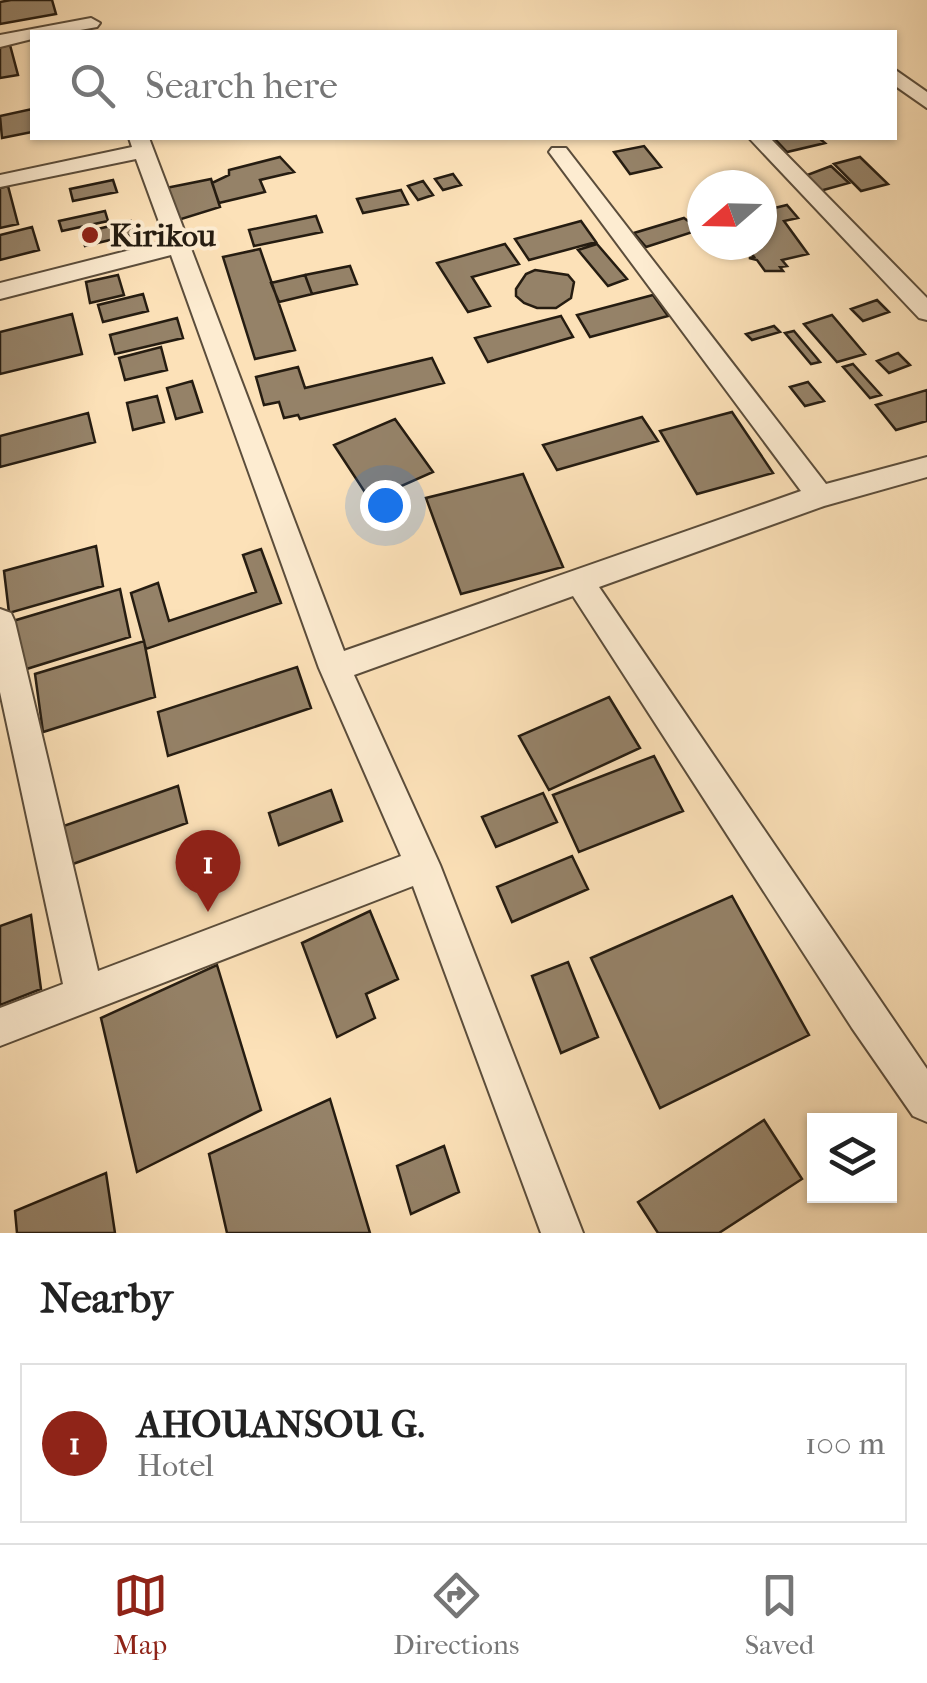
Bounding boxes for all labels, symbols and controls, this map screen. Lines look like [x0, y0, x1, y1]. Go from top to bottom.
search box [30, 30, 897, 140]
icon: search [65, 58, 120, 113]
text: Search here [145, 63, 338, 108]
north arrow [687, 170, 777, 260]
place label: Kirikou [110, 217, 217, 254]
marker: Kirikou [79, 224, 101, 246]
your location [360, 480, 411, 531]
pin: 1 [176, 830, 240, 912]
map controls [807, 1113, 897, 1203]
button: layers [807, 1113, 897, 1203]
text: Nearby [40, 1274, 172, 1323]
text: AHOUANSOU G. [137, 1402, 425, 1447]
text: 1 [69, 1425, 80, 1462]
text: 100 m [805, 1425, 885, 1462]
text: Hotel [137, 1447, 214, 1484]
tab: Map [113, 1568, 168, 1661]
tab: Directions [393, 1568, 519, 1661]
tab: Saved [745, 1568, 814, 1661]

